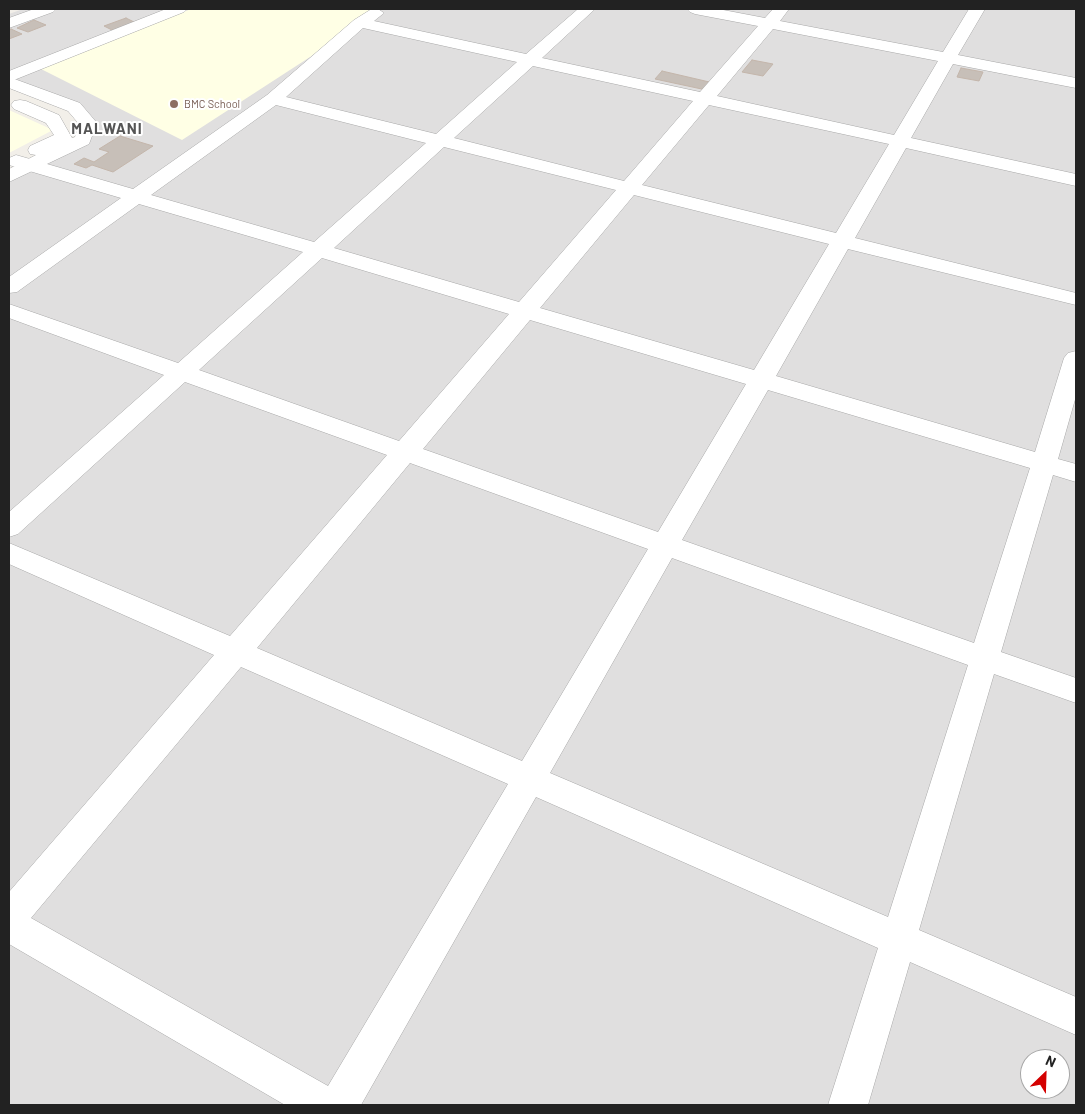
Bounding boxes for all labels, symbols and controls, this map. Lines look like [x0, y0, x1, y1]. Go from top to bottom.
place label: BMC School [184, 97, 240, 111]
marker: BMC School [168, 98, 180, 110]
district label: MALWANI [70, 120, 144, 138]
north arrow [1020, 1049, 1070, 1099]
text: N [1043, 1051, 1059, 1070]

